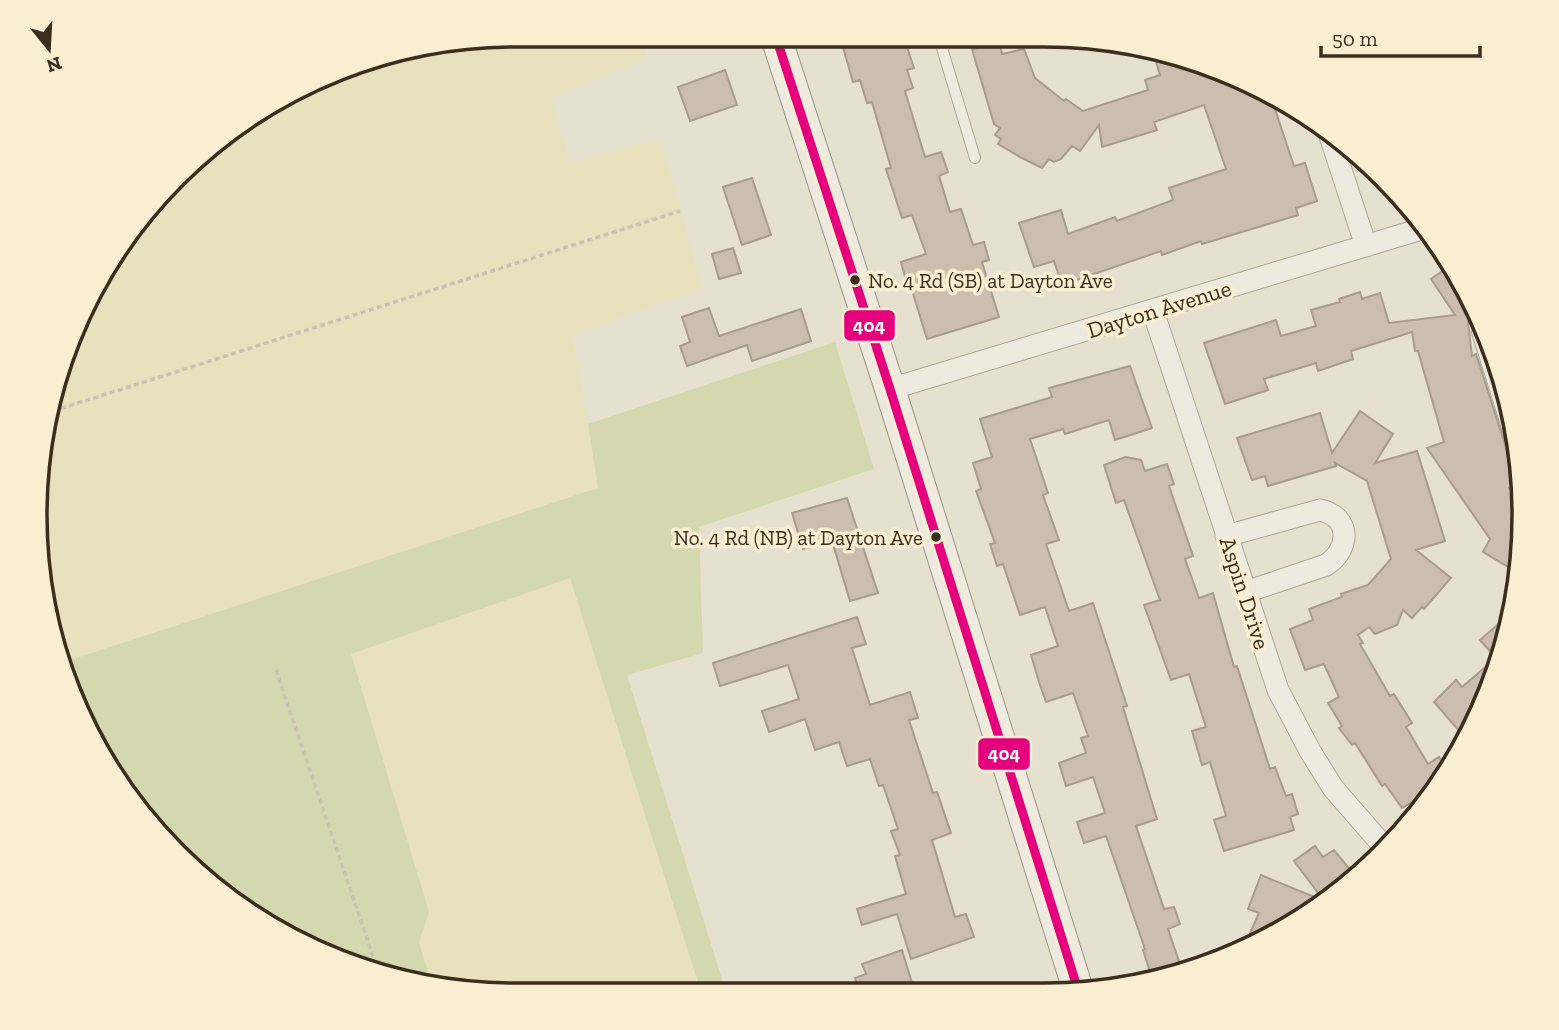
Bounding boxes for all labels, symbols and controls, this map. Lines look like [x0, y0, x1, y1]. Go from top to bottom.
north arrow [14, 14, 84, 84]
scale bar [1321, 14, 1480, 58]
text: 50 m [1332, 26, 1378, 51]
text: N [44, 52, 65, 78]
place label: No. 4 Rd (SB) at Dayton Ave [868, 268, 1113, 293]
marker: No. 4 Rd (SB) at Dayton Ave [848, 273, 862, 287]
street label: Dayton Avenue [1083, 274, 1235, 344]
line badge: 404 [843, 309, 896, 342]
text: 404 [853, 314, 885, 337]
place label: No. 4 Rd (NB) at Dayton Ave [674, 525, 923, 550]
marker: No. 4 Rd (NB) at Dayton Ave [929, 530, 943, 544]
street label: Aspin Drive [1214, 533, 1276, 653]
line badge: 404 [977, 737, 1031, 771]
text: 404 [988, 742, 1020, 765]

